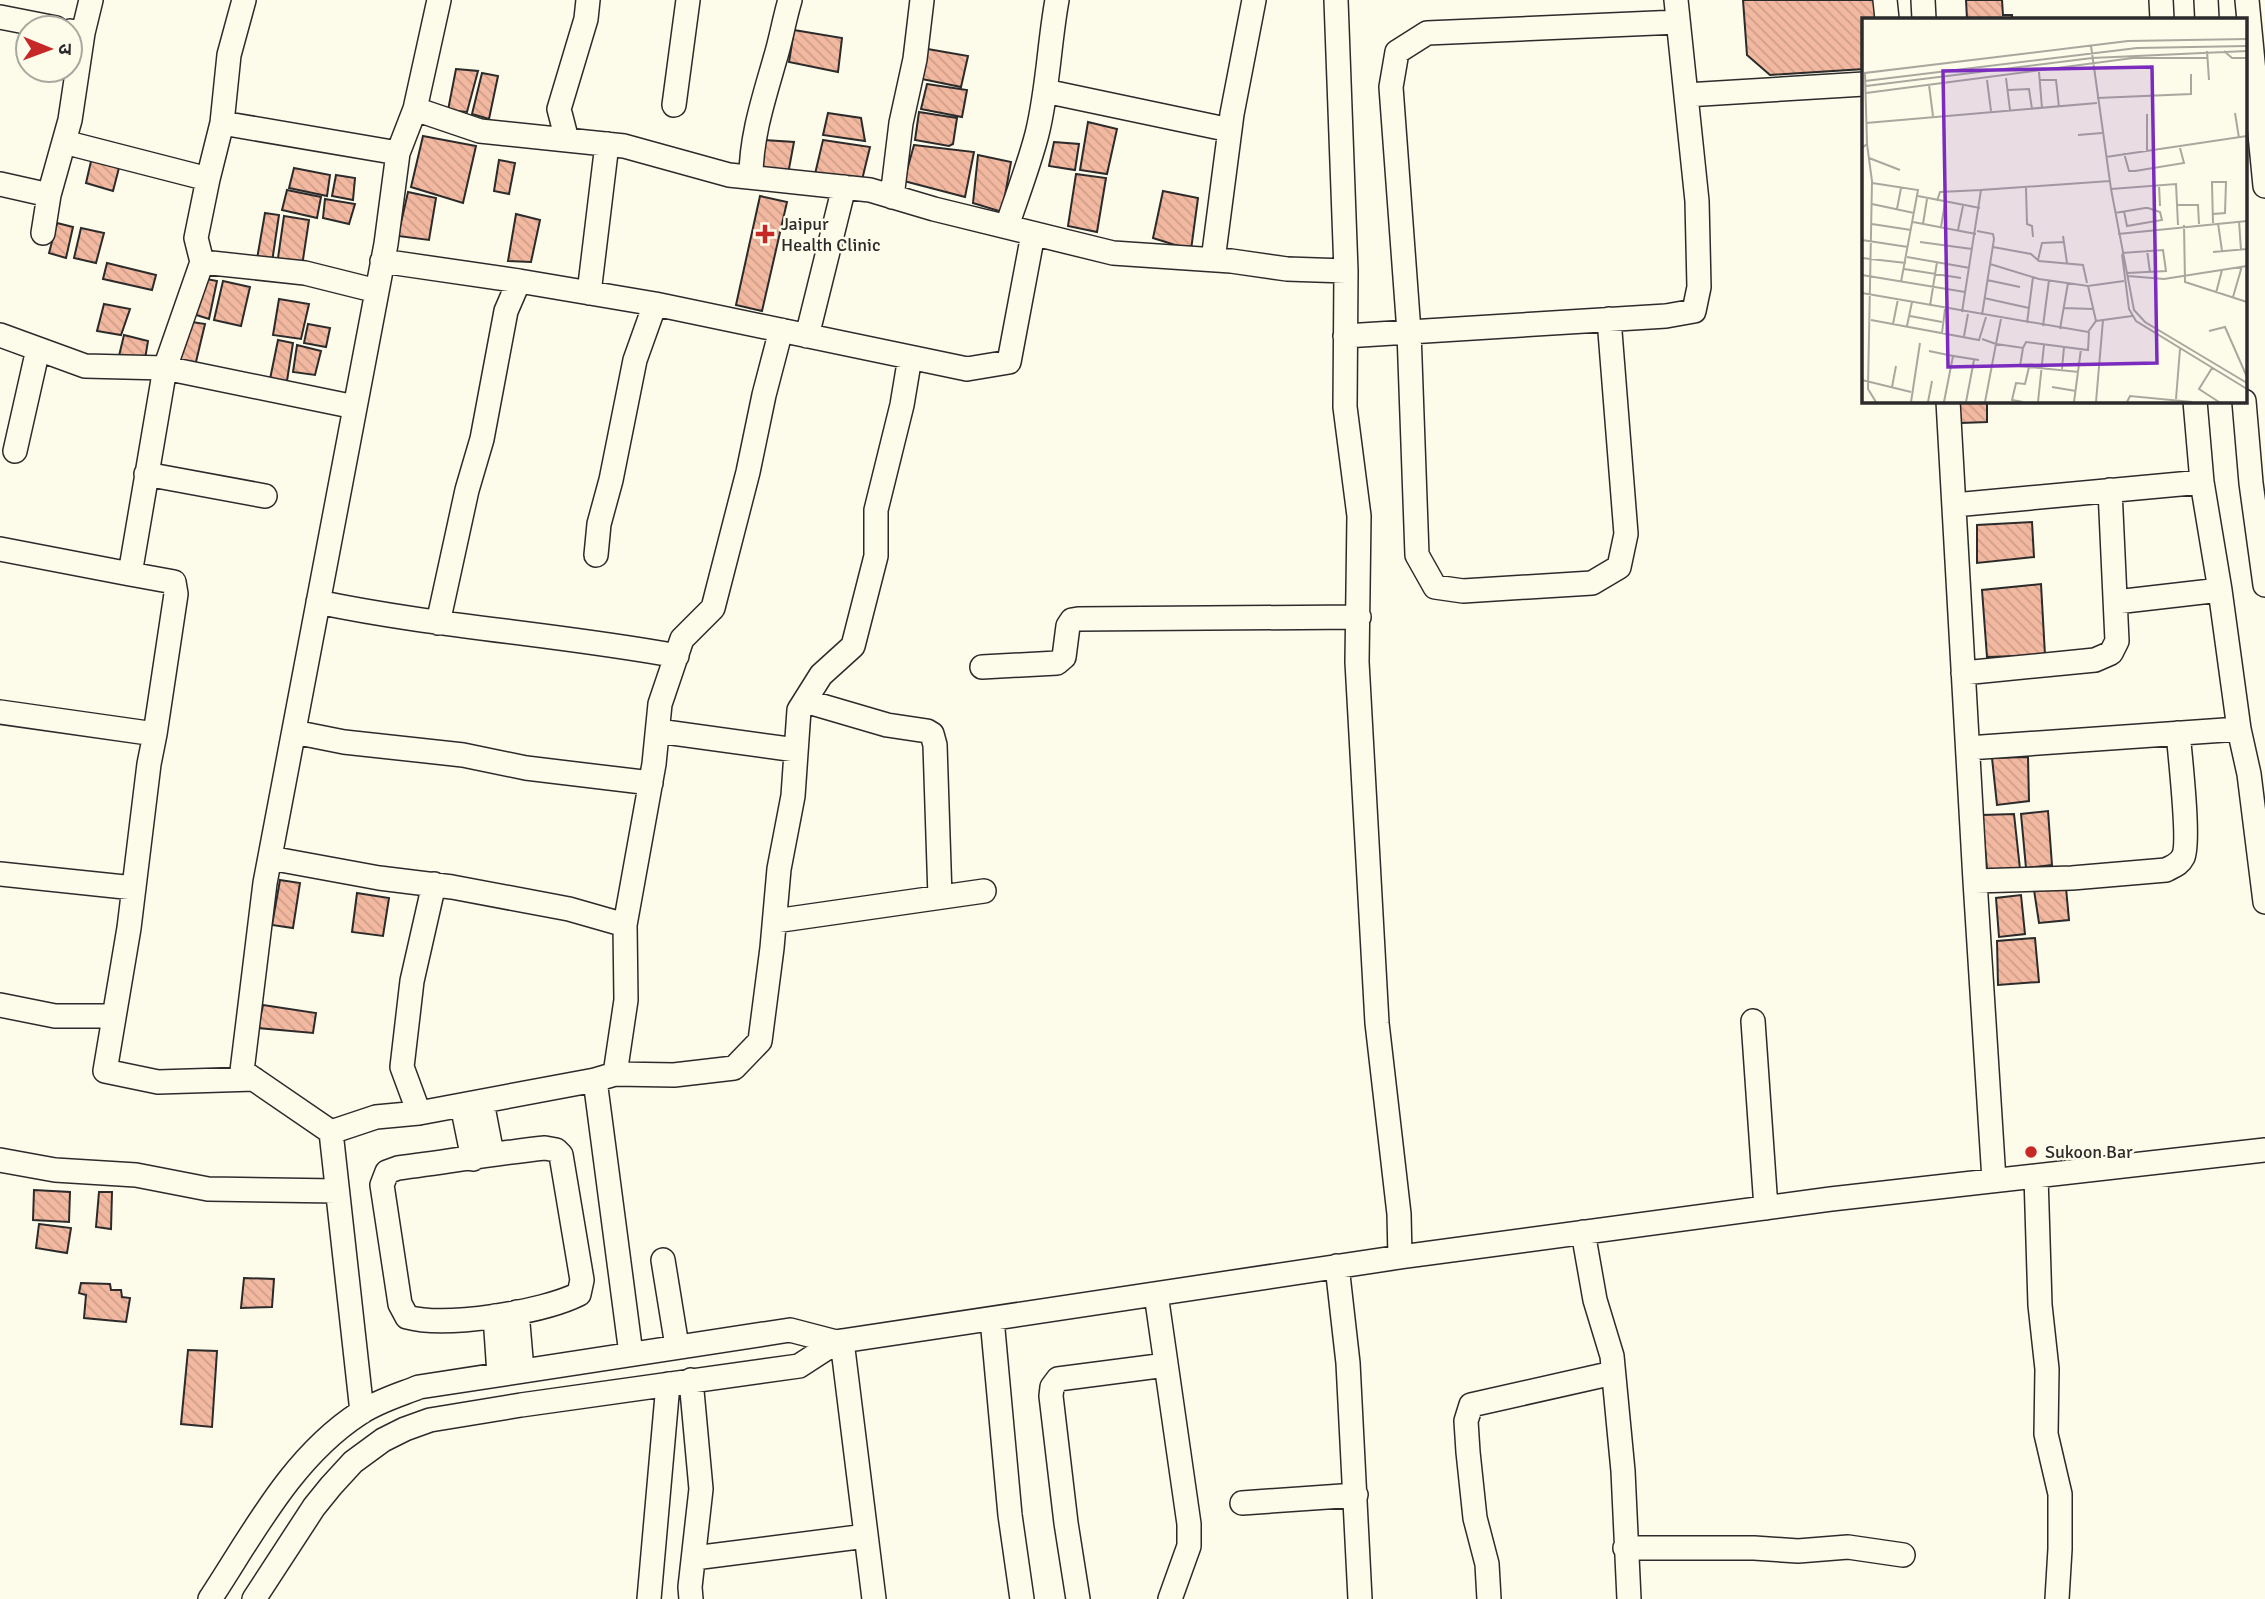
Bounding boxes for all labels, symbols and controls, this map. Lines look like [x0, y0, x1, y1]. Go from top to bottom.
north arrow [14, 14, 84, 84]
inset map [1862, 18, 2248, 402]
text: उ [53, 44, 77, 56]
place label: Jaipur Health Clinic [781, 213, 880, 256]
marker: Jaipur Health Clinic [755, 224, 775, 244]
place label: Sukoon Bar [2045, 1141, 2133, 1163]
marker: Sukoon Bar [2023, 1144, 2039, 1160]

